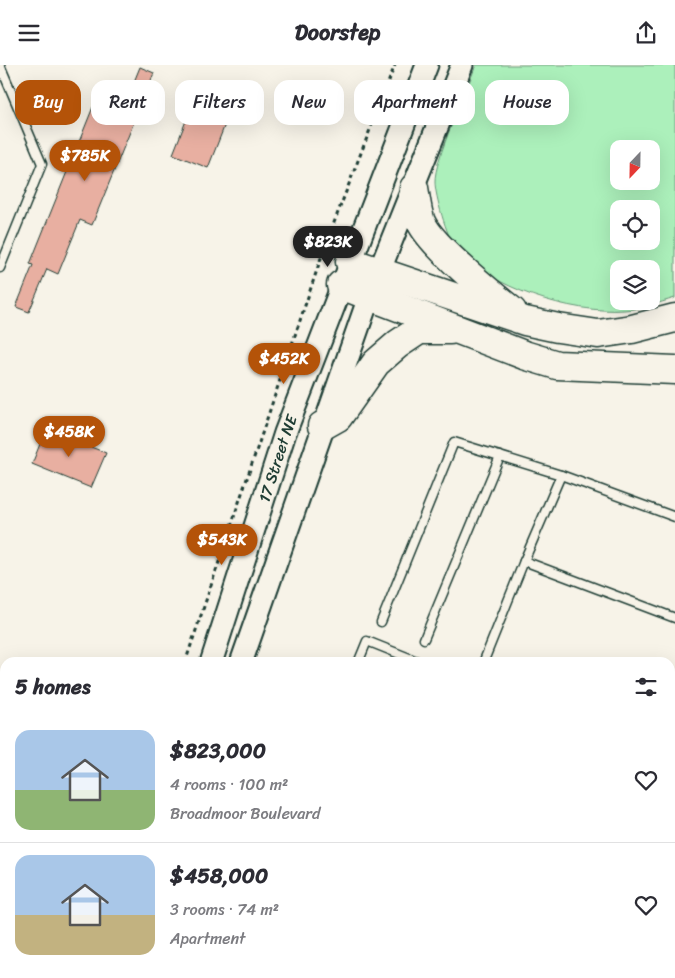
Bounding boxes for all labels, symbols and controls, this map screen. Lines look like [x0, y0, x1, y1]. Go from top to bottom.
text: Doorstep [295, 13, 380, 52]
icon: menu [15, 19, 43, 47]
icon: share [632, 19, 660, 47]
chip: Buy [15, 80, 81, 125]
chip: Rent [91, 80, 165, 125]
chip: Filters [175, 80, 264, 125]
chip: New [274, 80, 344, 125]
chip: Apartment [354, 80, 475, 125]
chip: House [485, 80, 569, 125]
pin: $785K [50, 139, 120, 182]
north arrow [610, 140, 660, 190]
map controls [610, 140, 660, 310]
text: $785K [60, 141, 110, 170]
button: locate [610, 200, 660, 250]
pin: $823K [293, 225, 363, 268]
text: $823K [304, 227, 352, 256]
button: layers [610, 260, 660, 310]
pin: $452K [249, 343, 319, 385]
text: $452K [259, 344, 309, 373]
street label: 17 Street NE [249, 409, 306, 506]
pin: $458K [34, 415, 104, 458]
text: $458K [44, 417, 94, 446]
pin: $543K [187, 523, 257, 566]
text: $543K [197, 525, 247, 554]
text: 5 homes [15, 668, 91, 706]
icon: filters [632, 673, 660, 701]
text: $823,000 [170, 732, 266, 770]
icon: home [55, 750, 115, 810]
icon: heart [632, 766, 660, 794]
text: 4 rooms · 100 m² [170, 770, 288, 799]
text: Broadmoor Boulevard [170, 799, 320, 828]
text: $458,000 [170, 857, 268, 895]
icon: home [55, 875, 115, 935]
icon: heart [632, 891, 660, 919]
text: 3 rooms · 74 m² [170, 895, 279, 924]
text: Apartment [170, 924, 246, 953]

